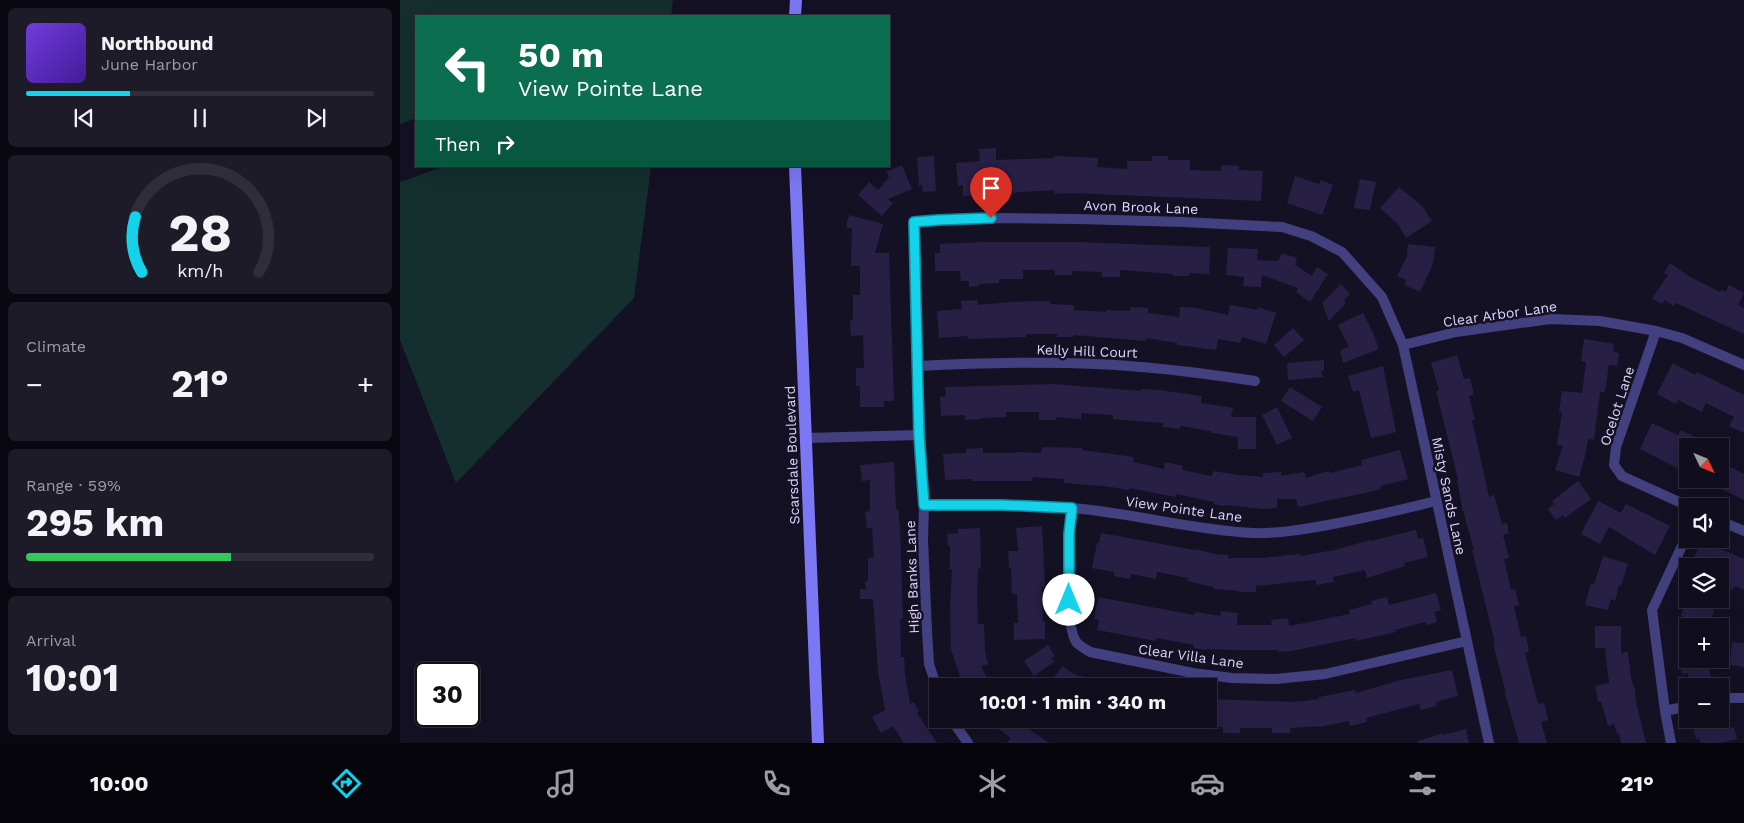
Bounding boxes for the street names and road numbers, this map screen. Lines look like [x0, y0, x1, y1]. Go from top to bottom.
street label: Avon Brook Lane [1083, 197, 1199, 217]
street label: Clear Arbor Lane [1442, 298, 1558, 330]
street label: Kelly Hill Court [1036, 341, 1138, 361]
street label: Ocelot Lane [1597, 364, 1637, 448]
street label: Scarsdale Boulevard [782, 385, 802, 525]
street label: Misty Sands Lane [1429, 436, 1469, 556]
street label: View Pointe Lane [1125, 493, 1243, 525]
street label: High Banks Lane [902, 520, 922, 634]
street label: Clear Villa Lane [1137, 641, 1245, 671]

